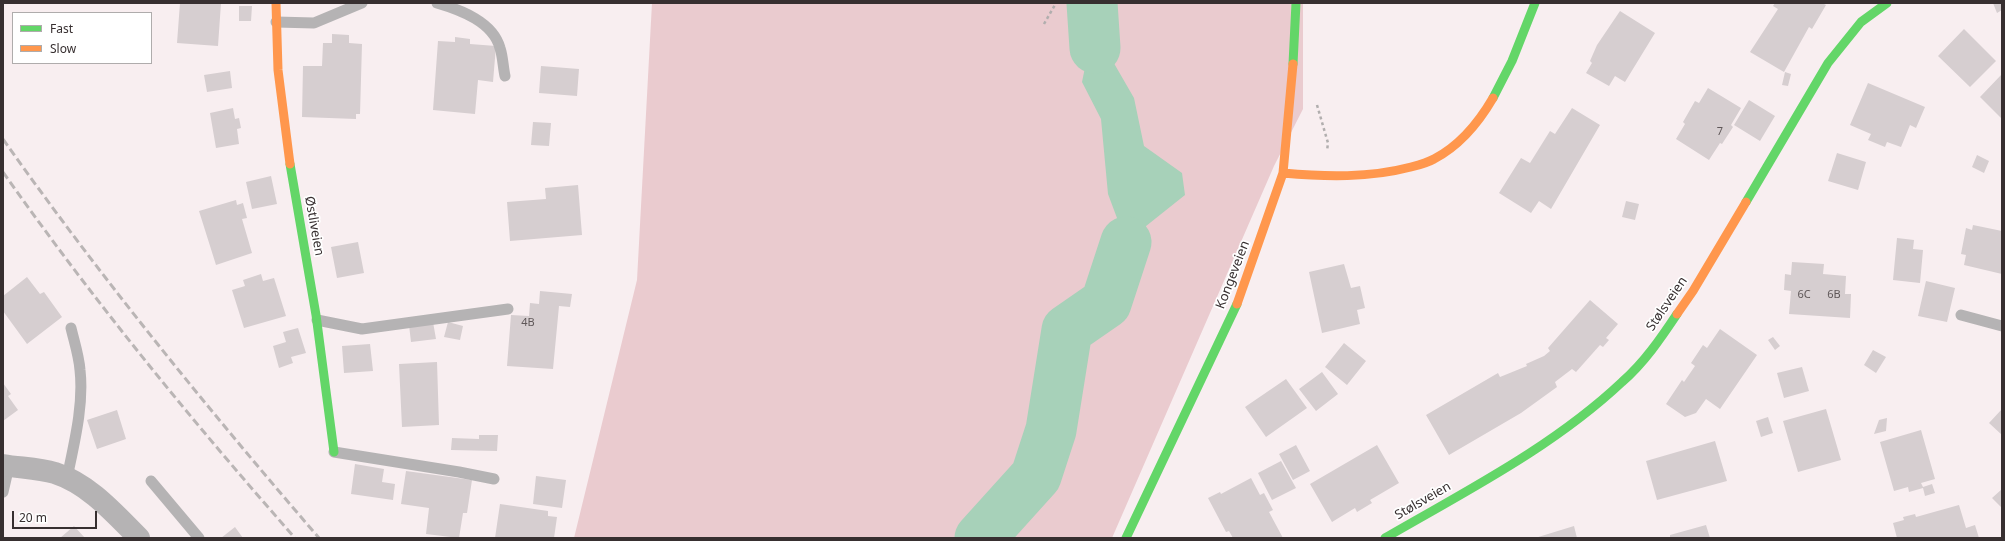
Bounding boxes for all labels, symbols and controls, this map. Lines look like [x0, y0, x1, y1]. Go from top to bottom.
legend [12, 12, 152, 64]
text: Fast [50, 20, 73, 37]
text: Slow [50, 40, 76, 57]
house number: 7 [1717, 125, 1723, 139]
street label: Østliveien [301, 195, 327, 257]
street label: Kongeveien [1213, 239, 1253, 311]
street label: Stølsveien [1643, 274, 1691, 334]
house number: 6C [1797, 288, 1811, 302]
house number: 6B [1827, 288, 1841, 302]
house number: 4B [521, 316, 535, 330]
street label: Stølsveien [1392, 479, 1454, 523]
scale bar [14, 503, 99, 529]
text: 20 m [19, 509, 47, 526]

